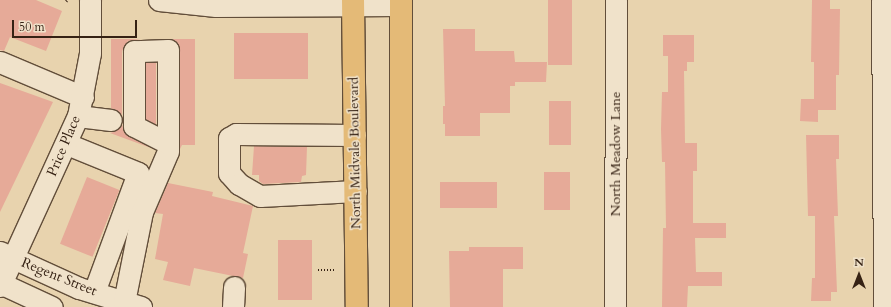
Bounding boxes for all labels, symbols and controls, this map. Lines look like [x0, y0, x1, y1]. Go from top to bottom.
scale bar [14, 12, 139, 38]
text: 50 m [19, 19, 45, 35]
street label: North Midvale Boulevard [345, 77, 365, 229]
street label: North Meadow Lane [608, 92, 624, 216]
street label: Price Place [44, 113, 84, 179]
street label: Regent Street [19, 254, 99, 300]
north arrow [839, 255, 879, 295]
text: N [854, 255, 864, 270]

